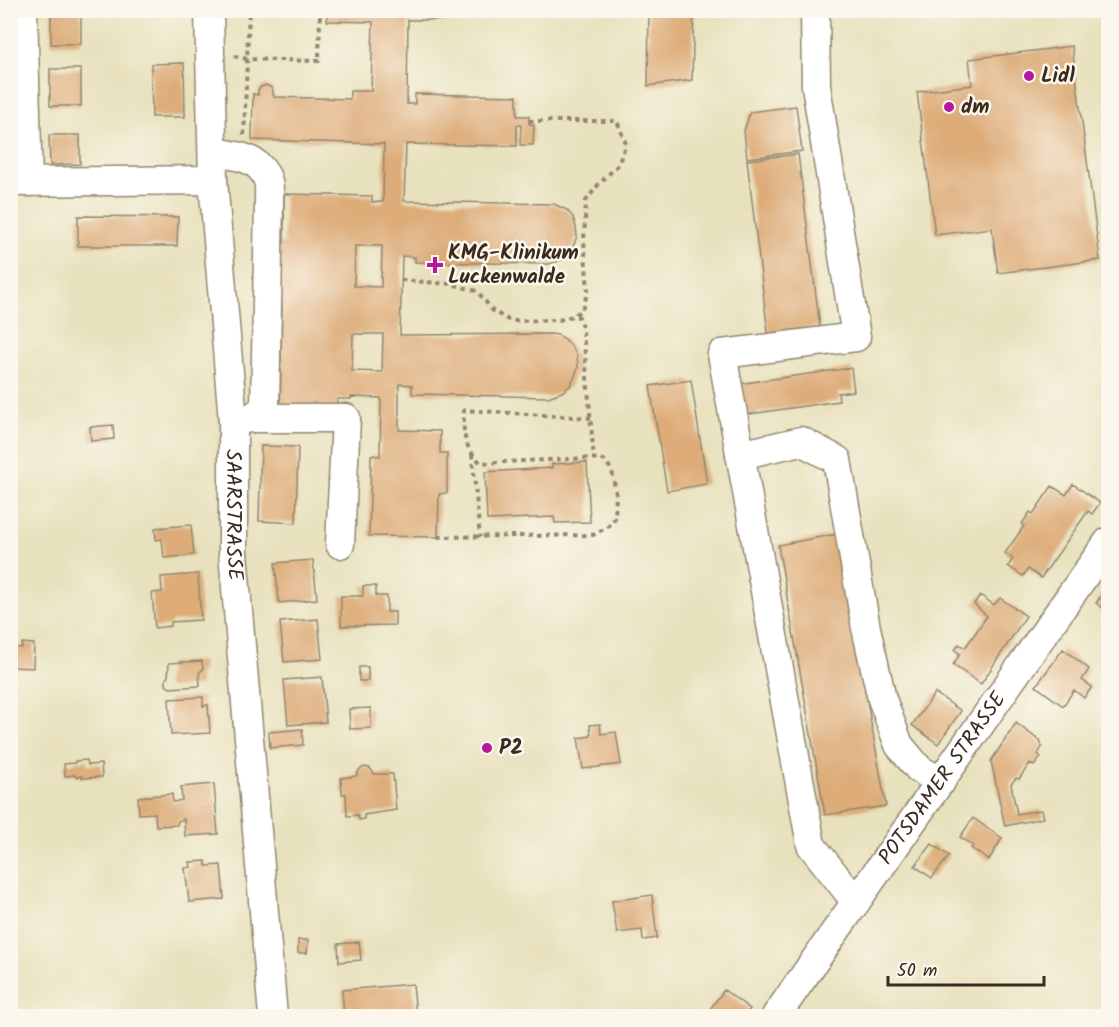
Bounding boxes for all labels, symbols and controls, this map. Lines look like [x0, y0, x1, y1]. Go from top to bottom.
place label: Lidl [1041, 60, 1075, 93]
marker: Lidl [1022, 69, 1036, 83]
place label: dm [961, 91, 990, 124]
marker: dm [942, 100, 956, 114]
place label: KMG-Klinikum Luckenwalde [448, 237, 579, 294]
marker: KMG-Klinikum Luckenwalde [426, 256, 444, 274]
street label: SAARSTRASSE [217, 450, 252, 583]
street label: POTSDAMER STRASSE [870, 685, 1015, 872]
place label: P2 [499, 732, 523, 765]
marker: P2 [480, 741, 494, 755]
scale bar [888, 949, 1044, 987]
text: 50 m [897, 957, 937, 986]

